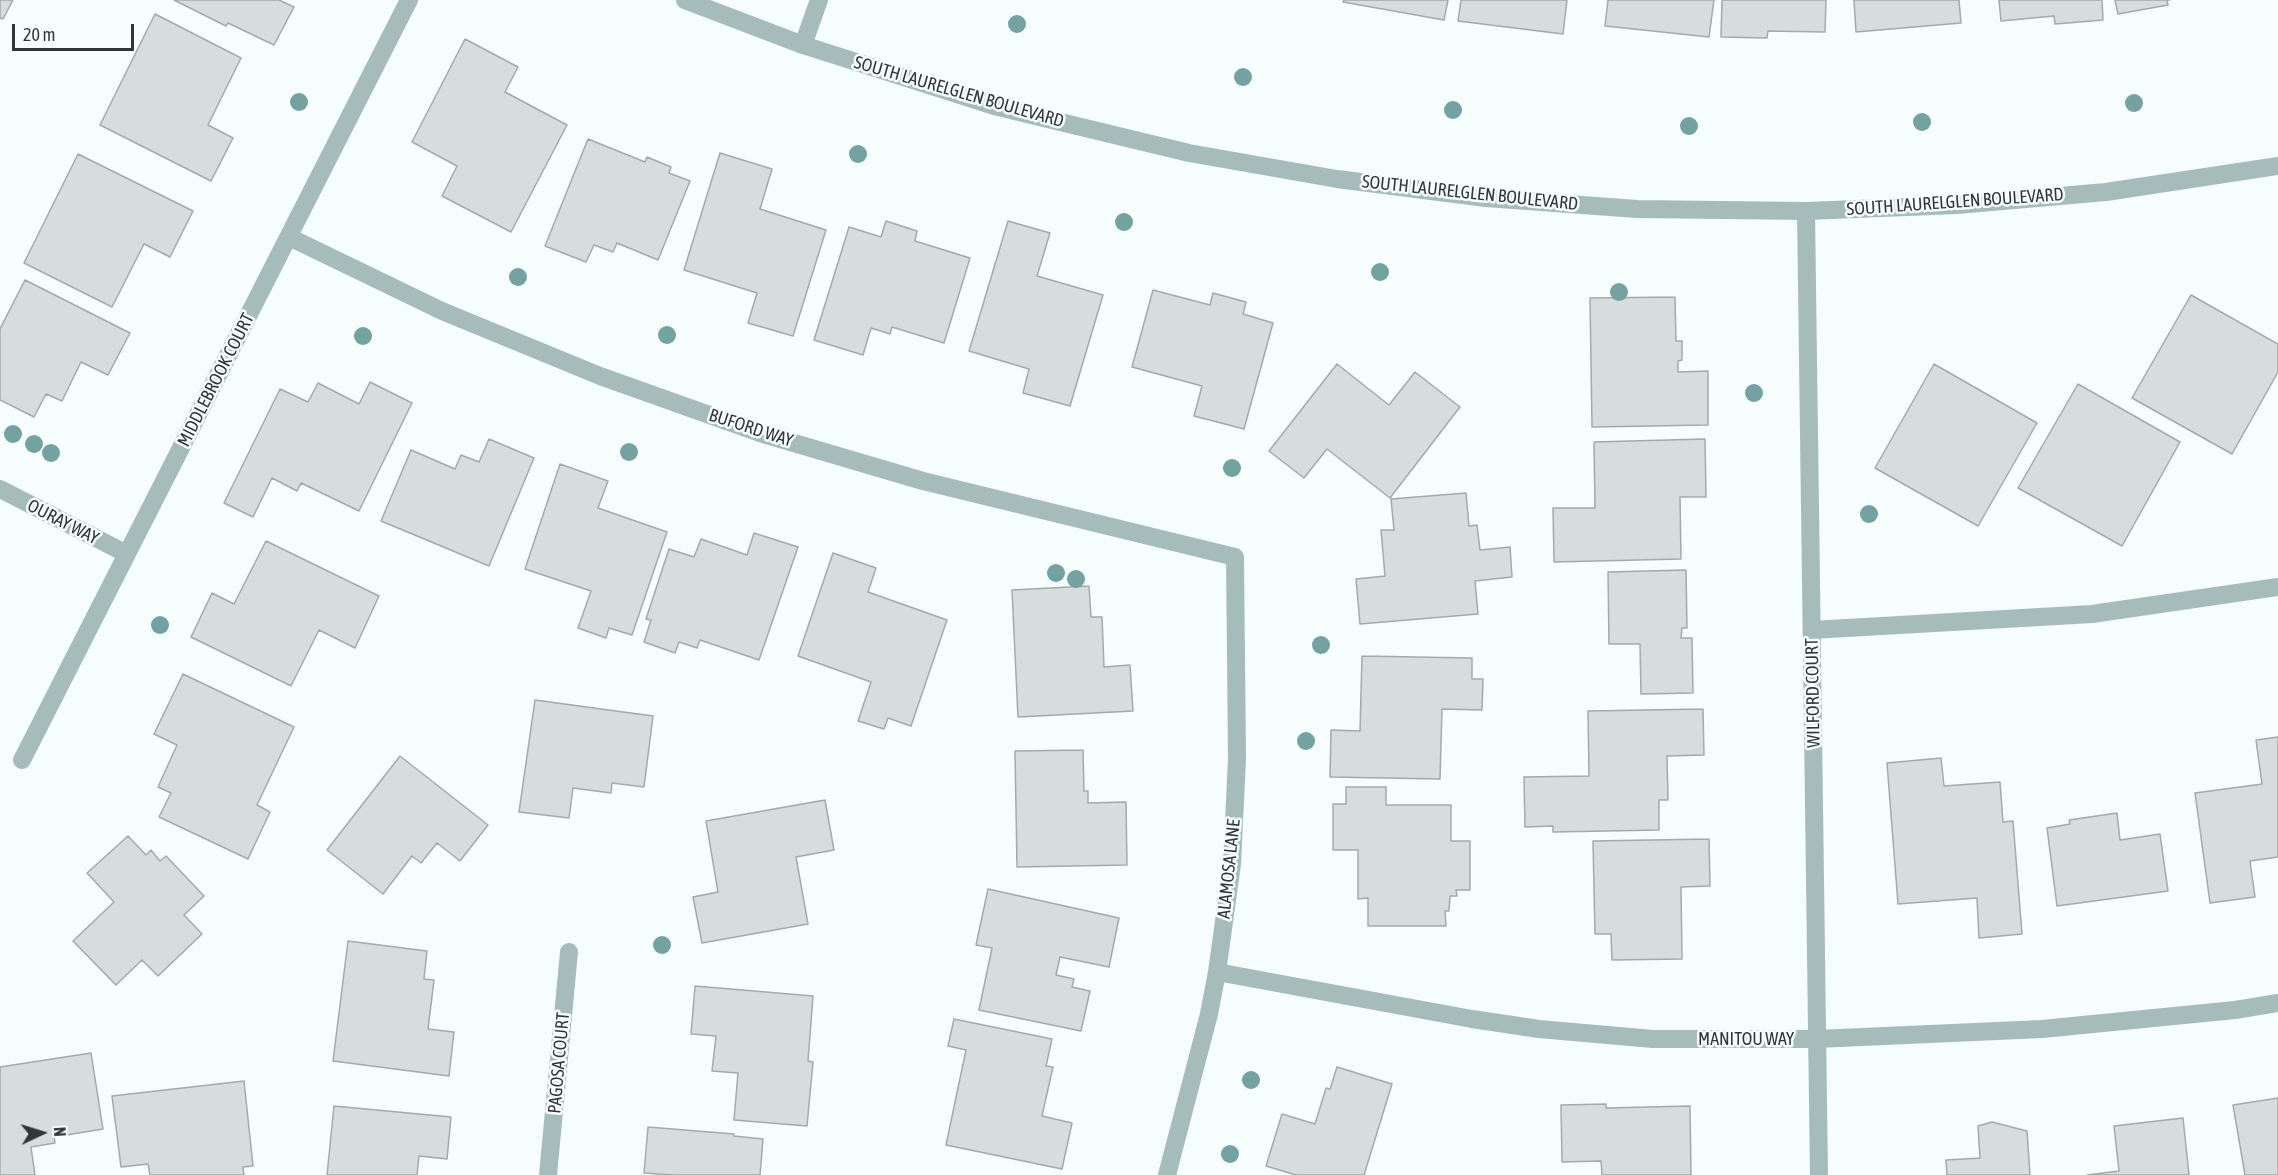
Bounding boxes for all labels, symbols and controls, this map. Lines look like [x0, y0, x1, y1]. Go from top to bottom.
scale bar [15, 12, 136, 50]
text: 20 m [23, 24, 55, 45]
street label: SOUTH LAURELGLEN BOULEVARD [852, 52, 1066, 132]
street label: SOUTH LAURELGLEN BOULEVARD [1361, 171, 1579, 215]
street label: SOUTH LAURELGLEN BOULEVARD [1846, 184, 2064, 220]
street label: MIDDLEBROOK COURT [173, 310, 259, 450]
street label: BUFORD WAY [706, 404, 796, 452]
street label: OURAY WAY [24, 495, 102, 549]
street label: WILFORD COURT [1801, 638, 1825, 748]
street label: ALAMOSA LANE [1213, 818, 1245, 920]
street label: PAGOSA COURT [544, 1011, 574, 1115]
street label: MANITOU WAY [1698, 1028, 1794, 1050]
north arrow [12, 1103, 72, 1163]
text: N [51, 1126, 69, 1137]

